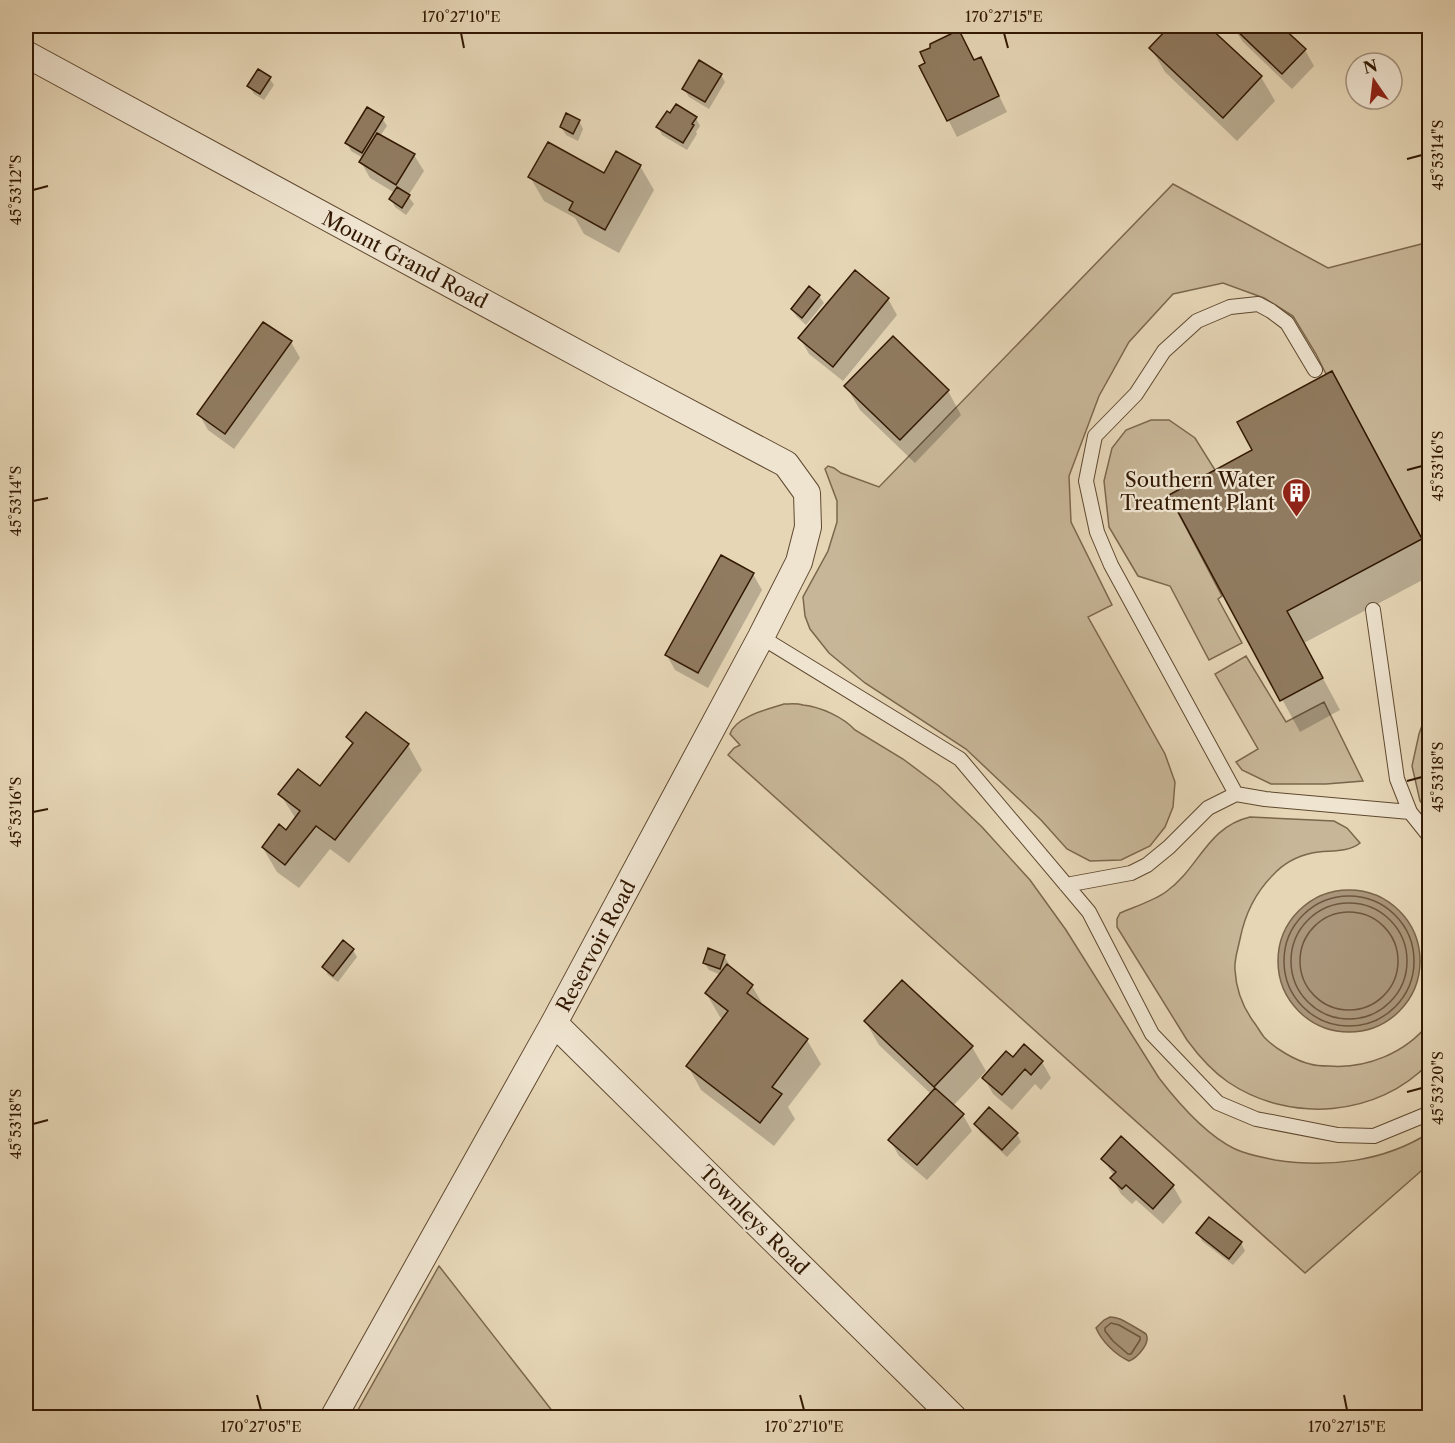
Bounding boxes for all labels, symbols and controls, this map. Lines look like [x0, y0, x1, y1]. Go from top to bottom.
text: 170°27'10"E [421, 7, 501, 26]
text: 170°27'15"E [965, 7, 1043, 26]
north arrow [1344, 51, 1404, 111]
text: N [1361, 55, 1380, 78]
text: 45°53'14"S [1428, 120, 1447, 190]
text: 45°53'12"S [6, 155, 25, 225]
street label: Mount Grand Road [318, 206, 492, 314]
text: 45°53'16"S [1428, 431, 1447, 501]
text: 45°53'14"S [6, 466, 25, 536]
place label: Southern Water Treatment Plant [1120, 468, 1276, 515]
building icon: Southern Water Treatment Plant [1280, 476, 1312, 518]
text: 45°53'18"S [1428, 741, 1447, 813]
text: 45°53'16"S [6, 777, 25, 847]
street label: Reservoir Road [551, 876, 641, 1016]
text: 45°53'20"S [1428, 1051, 1447, 1125]
text: 45°53'18"S [6, 1088, 25, 1160]
street label: Townleys Road [694, 1160, 814, 1280]
text: 170°27'05"E [221, 1417, 301, 1436]
text: 170°27'10"E [764, 1417, 844, 1436]
text: 170°27'15"E [1308, 1417, 1386, 1436]

